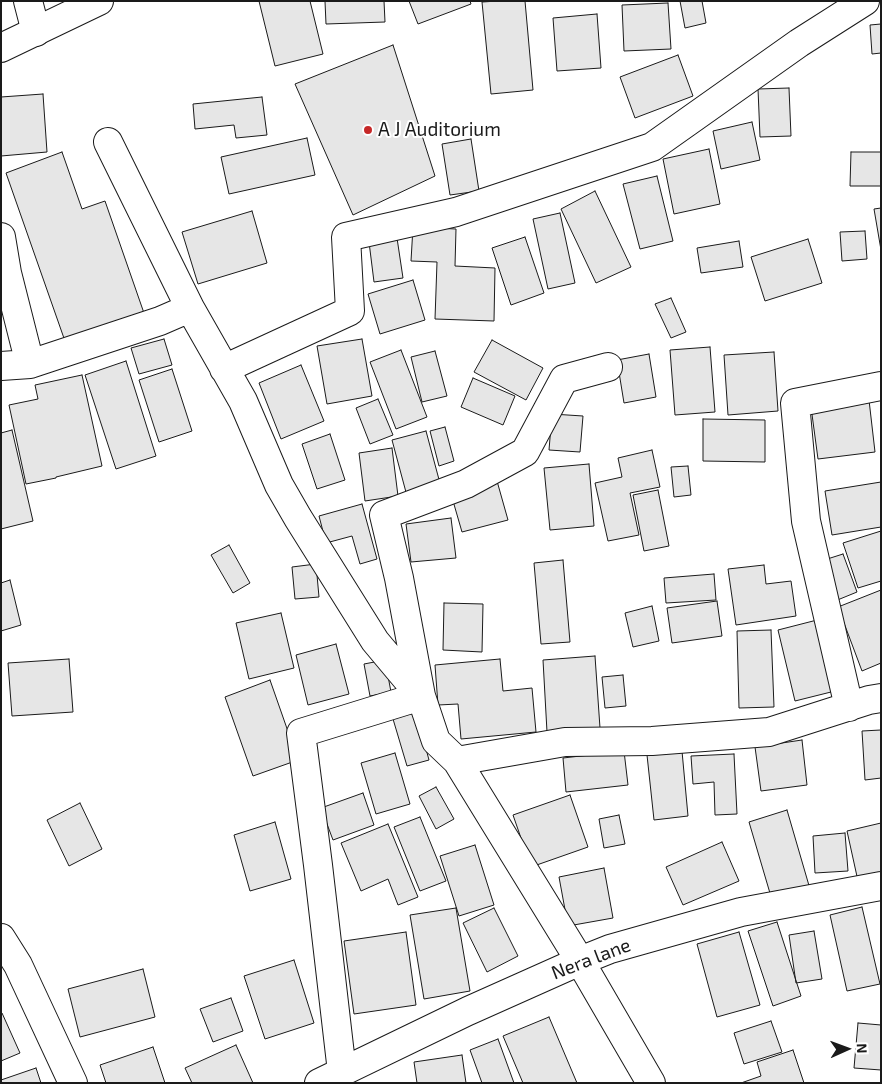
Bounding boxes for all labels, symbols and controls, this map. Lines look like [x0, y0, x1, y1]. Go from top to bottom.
place label: A J Auditorium [378, 119, 501, 141]
marker: A J Auditorium [362, 124, 374, 136]
street label: Nera lane [548, 933, 634, 985]
north arrow [822, 1024, 872, 1074]
text: N [854, 1043, 871, 1054]

